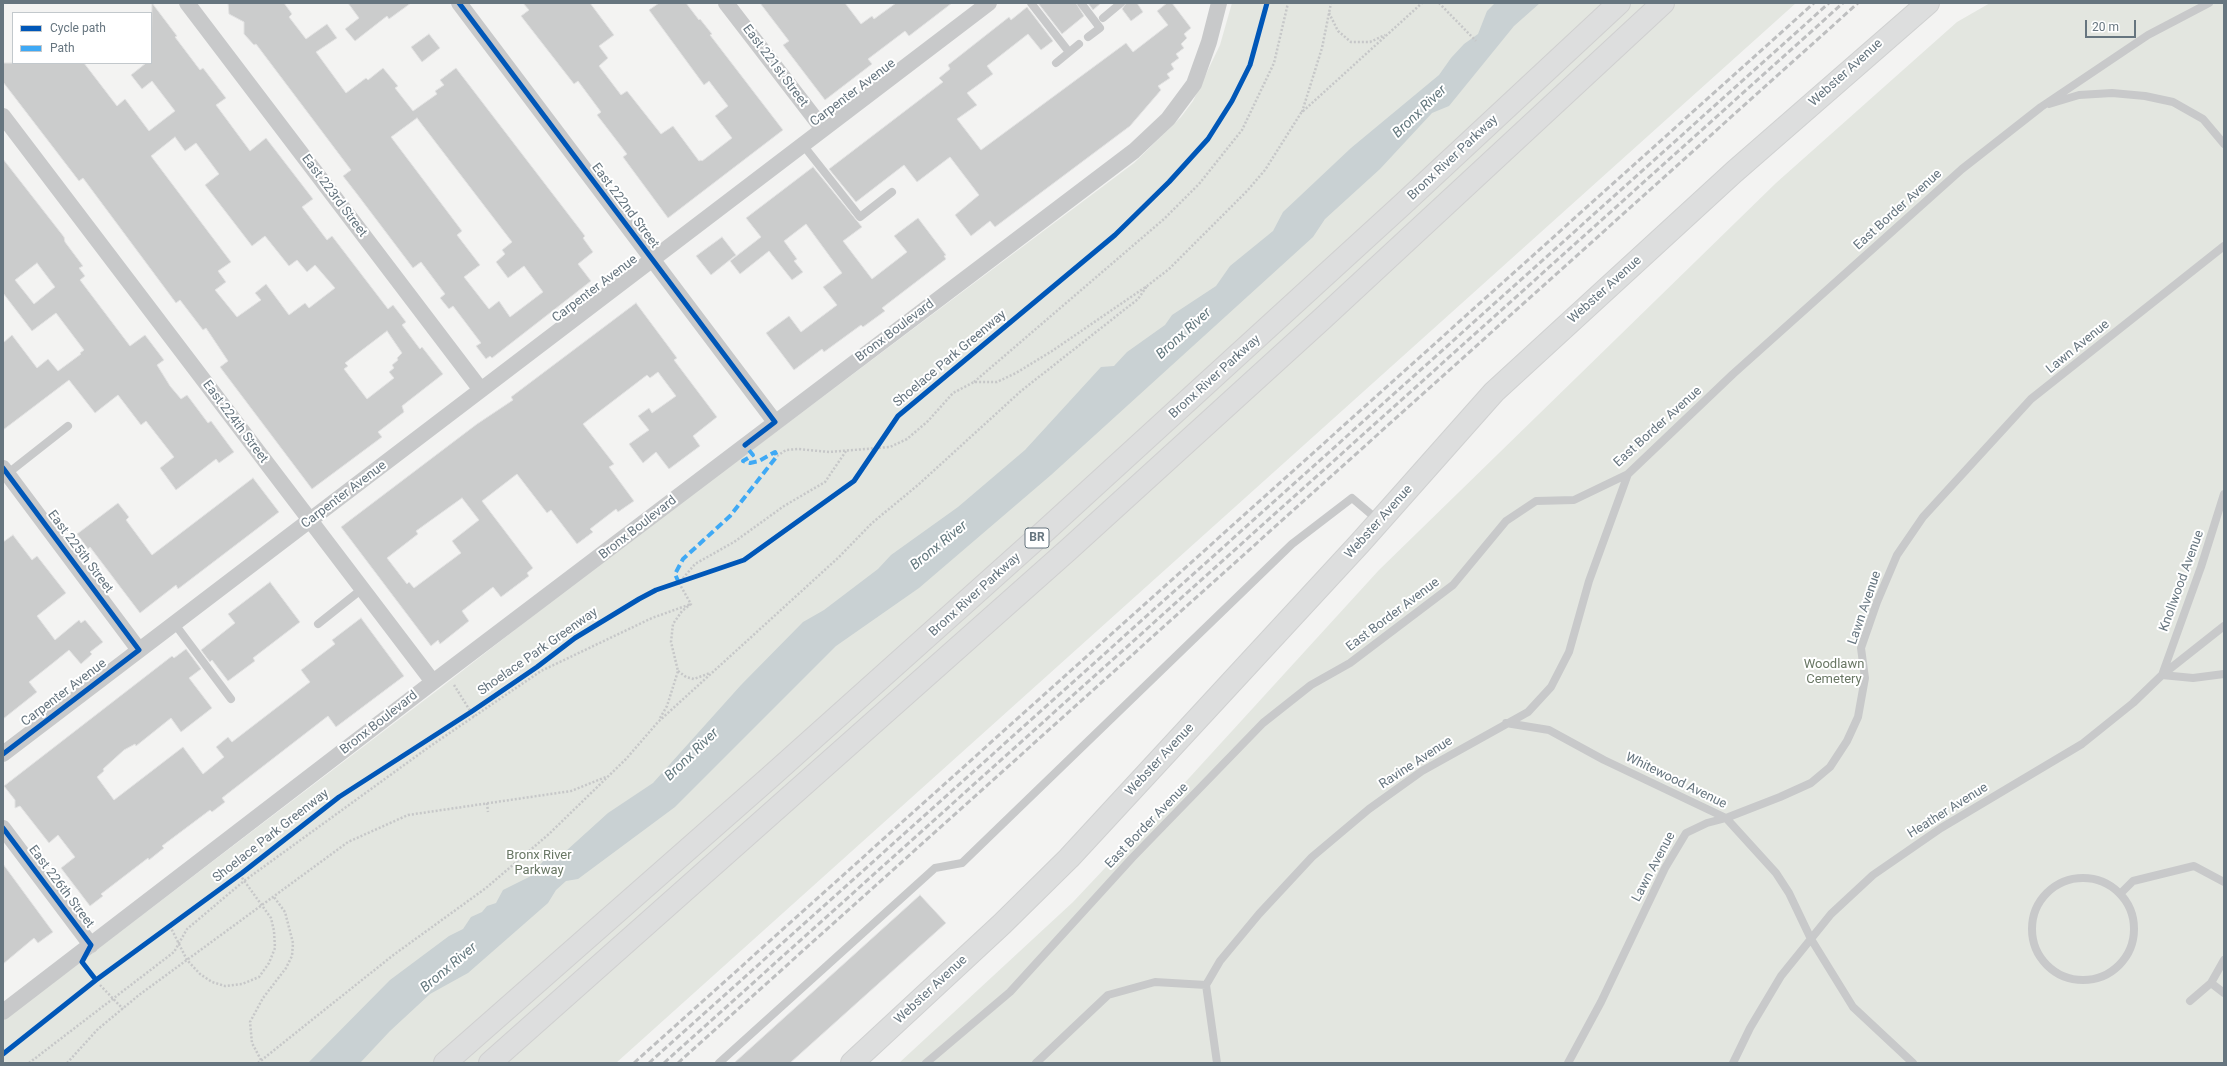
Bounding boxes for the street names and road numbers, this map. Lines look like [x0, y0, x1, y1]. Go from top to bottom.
street label: East 221st Street [739, 22, 811, 110]
street label: Webster Avenue [1806, 36, 1886, 110]
street label: Carpenter Avenue [807, 56, 899, 130]
street label: Bronx River Parkway [1405, 112, 1501, 204]
street label: East 223rd Street [298, 151, 370, 241]
street label: East 222nd Street [588, 160, 662, 252]
street label: East Border Avenue [1851, 166, 1945, 254]
street label: Carpenter Avenue [549, 252, 641, 326]
street label: Webster Avenue [1565, 253, 1645, 327]
street label: Bronx Boulevard [853, 296, 937, 366]
street label: Shoelace Park Greenway [890, 307, 1010, 411]
street label: Lawn Avenue [2043, 317, 2113, 377]
street label: Bronx River Parkway [1166, 332, 1264, 422]
street label: East 224th Street [199, 378, 271, 466]
street label: East Border Avenue [1611, 383, 1705, 471]
street label: Carpenter Avenue [298, 458, 390, 532]
street label: Webster Avenue [1342, 482, 1416, 562]
street label: Bronx Boulevard [596, 493, 680, 563]
street label: East 225th Street [44, 508, 116, 596]
road number: BR [1025, 528, 1049, 548]
street label: Knollwood Avenue [2156, 528, 2208, 634]
street label: Bronx River Parkway [926, 550, 1024, 640]
street label: Lawn Avenue [1845, 569, 1885, 647]
street label: East Border Avenue [1343, 575, 1443, 655]
street label: Shoelace Park Greenway [475, 605, 601, 699]
street label: Carpenter Avenue [18, 656, 110, 730]
street label: Bronx Boulevard [337, 688, 421, 758]
street label: Webster Avenue [1122, 720, 1198, 800]
street label: Ravine Avenue [1376, 734, 1456, 792]
street label: Whitewood Avenue [1623, 750, 1729, 812]
street label: East Border Avenue [1102, 780, 1192, 872]
street label: Heather Avenue [1905, 780, 1991, 842]
street label: Shoelace Park Greenway [210, 786, 332, 886]
street label: Lawn Avenue [1629, 829, 1679, 905]
street label: East 226th Street [25, 843, 97, 931]
street label: Webster Avenue [891, 952, 971, 1028]

